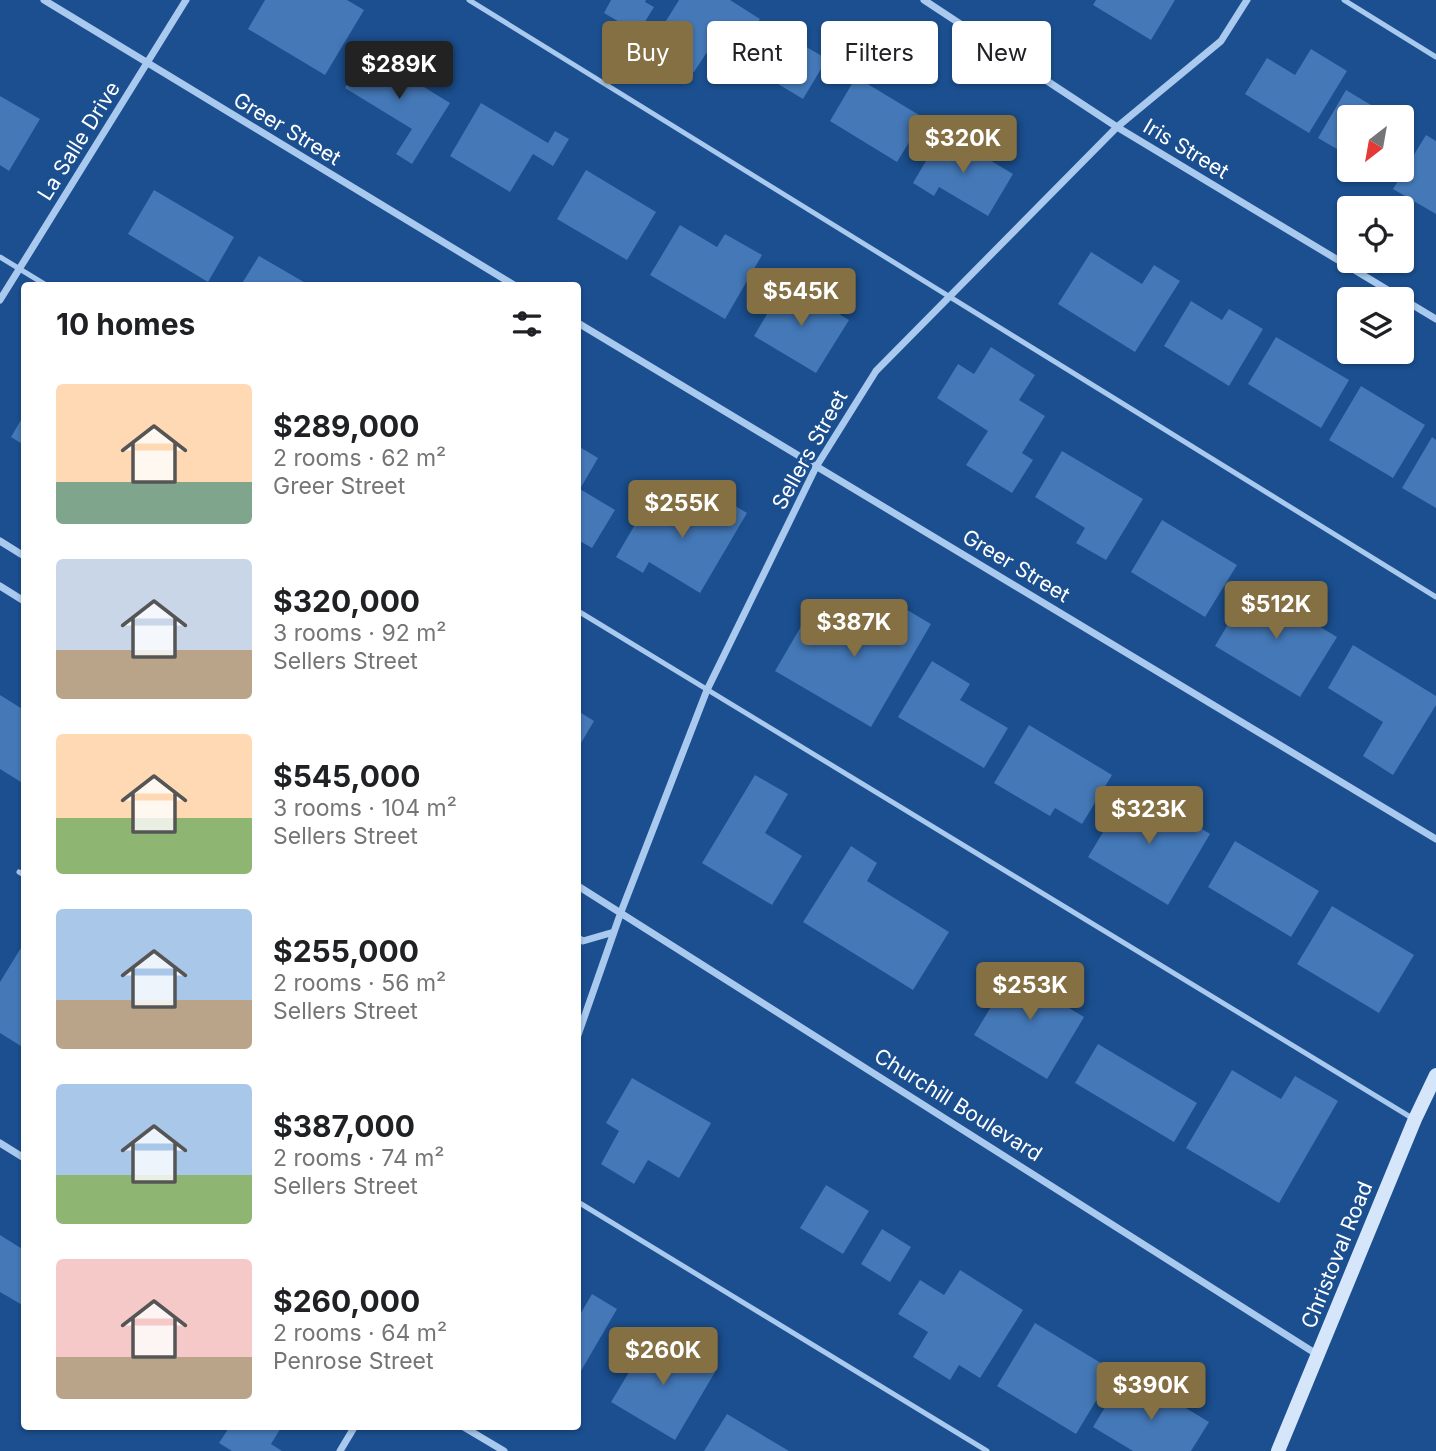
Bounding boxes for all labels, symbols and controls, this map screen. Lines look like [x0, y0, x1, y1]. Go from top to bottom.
chip: Buy [602, 21, 693, 84]
chip: Rent [707, 21, 807, 84]
chip: Filters [821, 21, 938, 84]
chip: New [952, 21, 1051, 84]
pin: $289K [350, 42, 448, 101]
text: $289K [361, 50, 437, 78]
street label: La Salle Drive [32, 77, 125, 205]
street label: Greer Street [229, 87, 346, 170]
north arrow [1337, 105, 1414, 182]
map controls [1337, 105, 1414, 364]
street label: Iris Street [1139, 113, 1234, 184]
pin: $320K [914, 116, 1012, 175]
text: $320K [925, 124, 1001, 152]
button: locate [1337, 196, 1414, 273]
pin: $545K [752, 268, 850, 328]
text: $545K [763, 277, 839, 305]
button: layers [1337, 287, 1414, 364]
icon: filters [508, 305, 546, 343]
text: 10 homes [56, 306, 195, 342]
street label: Sellers Street [767, 386, 853, 514]
text: $289,000 [273, 408, 420, 444]
icon: home [112, 412, 196, 496]
text: 2 rooms · 62 m² [273, 444, 446, 472]
text: Greer Street [273, 472, 405, 500]
pin: $255K [633, 480, 731, 540]
text: $255K [644, 489, 720, 517]
street label: Greer Street [958, 524, 1075, 607]
pin: $512K [1227, 582, 1325, 641]
text: $320,000 [273, 583, 420, 619]
icon: home [112, 587, 196, 671]
text: $512K [1241, 590, 1311, 618]
pin: $387K [805, 600, 903, 659]
text: $387K [817, 608, 891, 636]
text: 3 rooms · 92 m² [273, 619, 446, 647]
text: Sellers Street [273, 647, 418, 675]
text: $545,000 [273, 758, 420, 794]
icon: home [112, 762, 196, 846]
pin: $323K [1100, 786, 1198, 846]
text: 3 rooms · 104 m² [273, 794, 457, 822]
text: $323K [1111, 795, 1187, 823]
text: Sellers Street [273, 822, 418, 850]
text: $255,000 [273, 933, 419, 969]
icon: home [112, 937, 196, 1021]
pin: $253K [981, 962, 1079, 1022]
text: 2 rooms · 56 m² [273, 969, 446, 997]
text: $253K [992, 971, 1068, 999]
text: Sellers Street [273, 997, 418, 1025]
street label: Churchill Boulevard [870, 1043, 1047, 1166]
text: $387,000 [273, 1108, 415, 1144]
icon: home [112, 1112, 196, 1196]
text: 2 rooms · 74 m² [273, 1144, 445, 1172]
text: Sellers Street [273, 1172, 418, 1200]
street label: Christoval Road [1296, 1178, 1377, 1332]
text: $260,000 [273, 1283, 420, 1319]
icon: home [112, 1287, 196, 1371]
text: 2 rooms · 64 m² [273, 1319, 447, 1347]
pin: $260K [614, 1328, 712, 1387]
text: $260K [625, 1336, 701, 1364]
text: Penrose Street [273, 1347, 434, 1375]
pin: $390K [1102, 1362, 1200, 1422]
text: $390K [1113, 1371, 1189, 1399]

